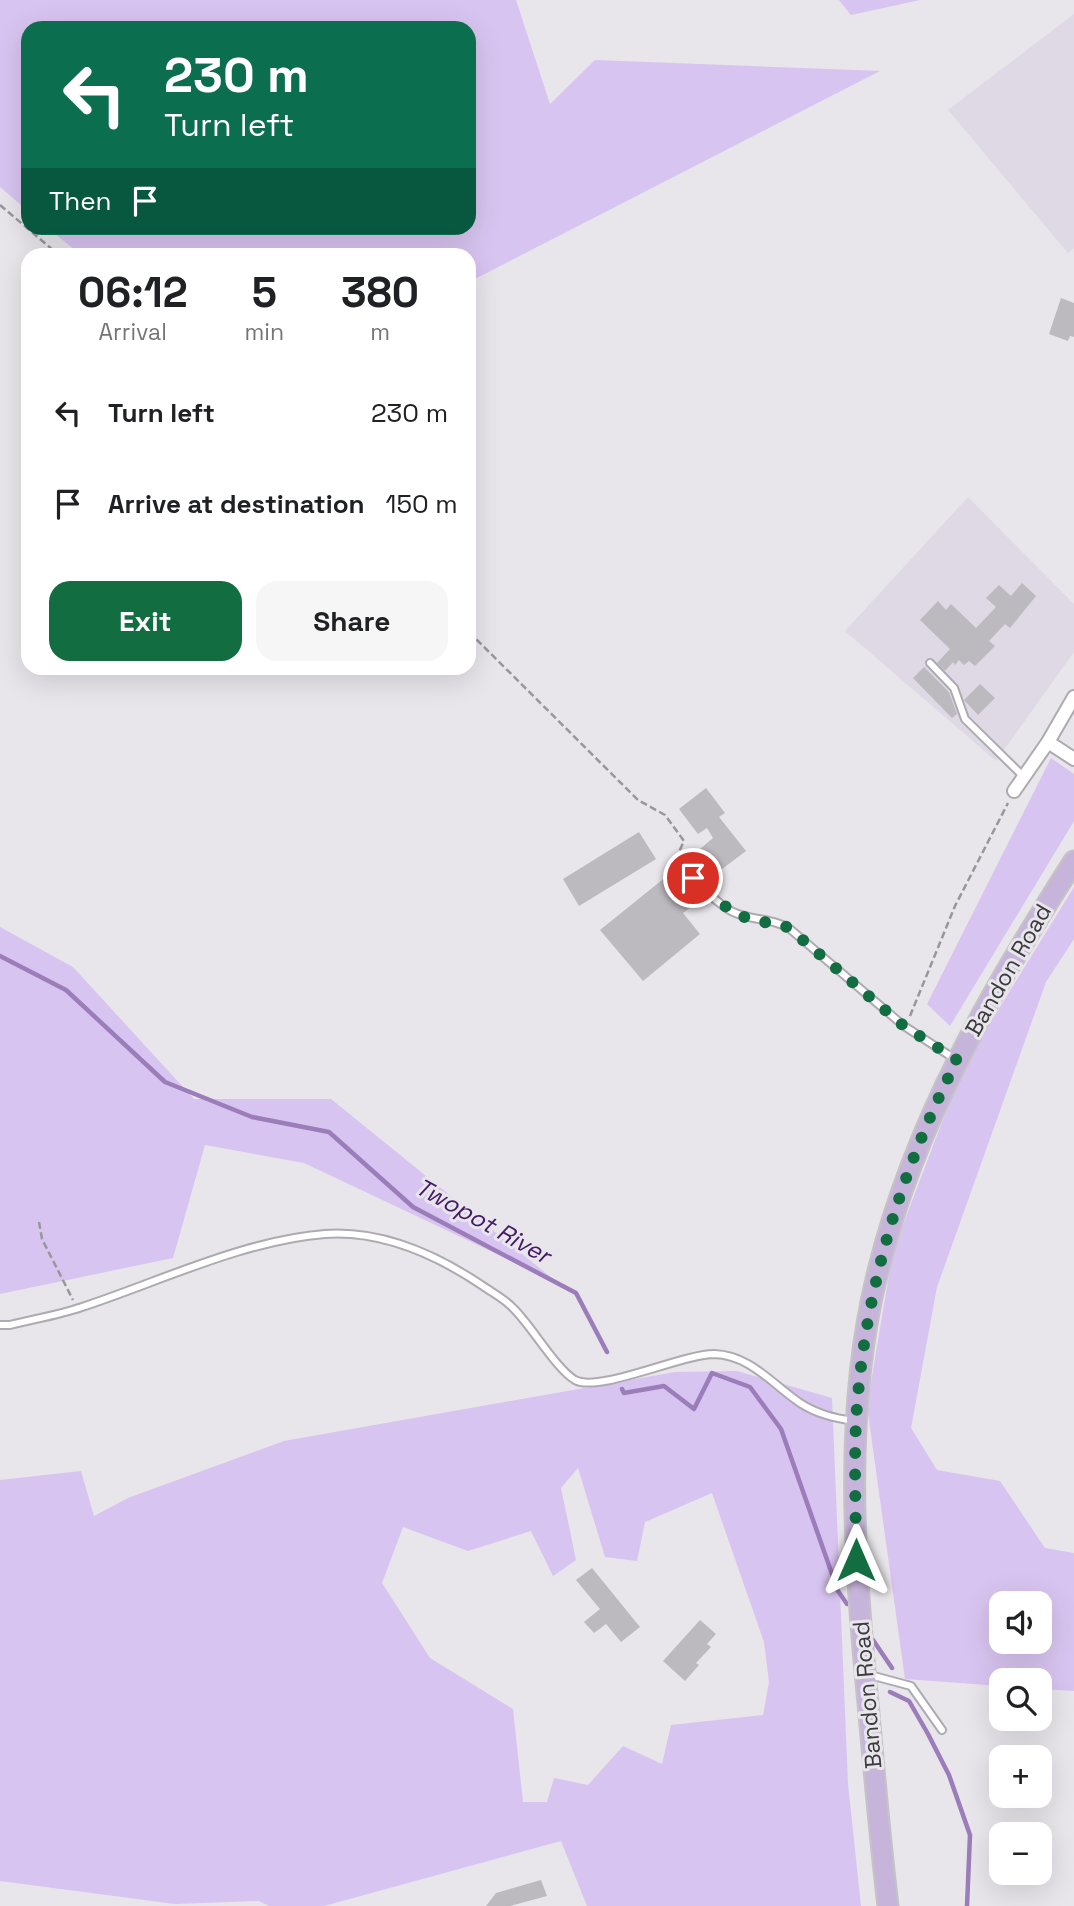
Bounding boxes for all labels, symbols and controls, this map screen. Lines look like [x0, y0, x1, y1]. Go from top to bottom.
text: 230 m [164, 44, 309, 106]
icon: left [49, 49, 140, 140]
text: Turn left [164, 105, 294, 145]
icon: arrive [126, 182, 164, 220]
text: Then [49, 184, 112, 218]
text: 06:12 [78, 266, 188, 319]
text: 5 [252, 266, 277, 319]
text: 380 [341, 266, 419, 319]
text: Arrival [99, 317, 167, 347]
text: min [245, 317, 284, 347]
text: m [370, 317, 390, 347]
icon: left [49, 394, 87, 432]
text: Turn left [108, 396, 215, 430]
text: 230 m [371, 396, 448, 430]
icon: arrive [49, 485, 87, 523]
text: Arrive at destination [108, 487, 365, 521]
text: 150 m [386, 487, 458, 521]
button: Exit [49, 581, 242, 661]
button: Share [256, 581, 448, 661]
pin [663, 848, 723, 908]
icon: arrive [674, 859, 712, 897]
street label: Bandon Road [958, 898, 1058, 1042]
water label: Twopot River [410, 1171, 559, 1272]
position arrow [819, 1523, 893, 1597]
map controls [989, 1591, 1052, 1885]
button: sound [989, 1591, 1052, 1654]
street label: Bandon Road [846, 1620, 888, 1770]
button: search [989, 1668, 1052, 1731]
button: + [989, 1745, 1052, 1808]
button: − [989, 1822, 1052, 1885]

